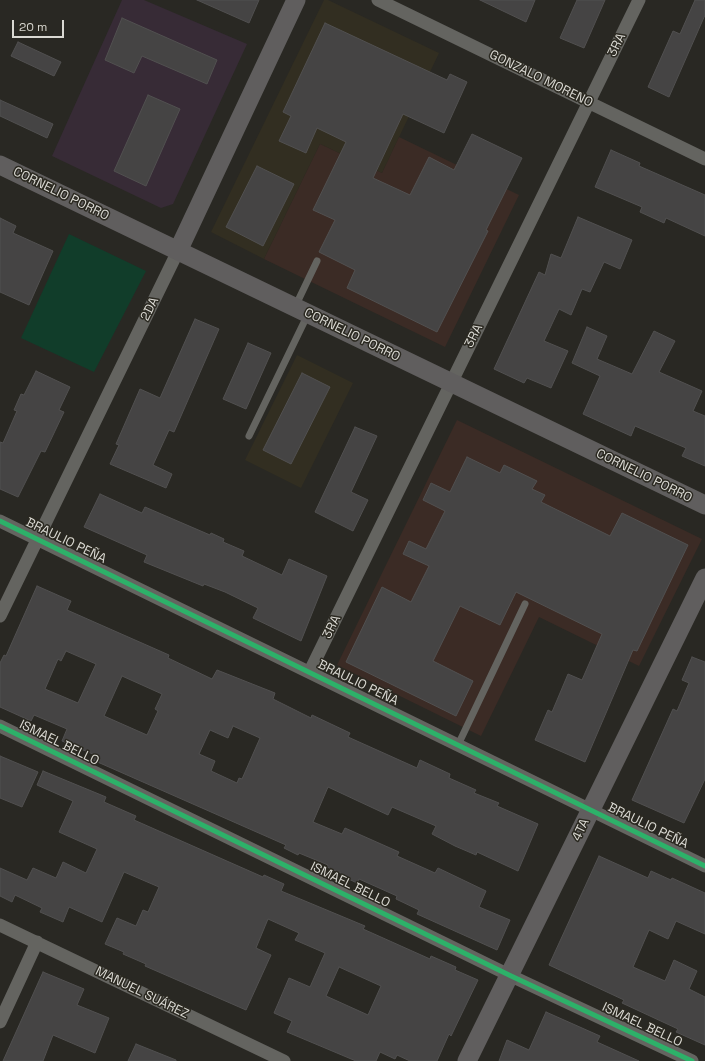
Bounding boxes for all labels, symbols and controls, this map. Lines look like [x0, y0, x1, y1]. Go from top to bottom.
scale bar [14, 12, 66, 38]
text: 20 m [19, 19, 47, 35]
street label: 3RA [605, 31, 629, 59]
street label: GONZALO MORENO [487, 47, 595, 111]
street label: CORNELIO PORRO [10, 164, 112, 224]
street label: 2DA [138, 295, 162, 323]
street label: CORNELIO PORRO [301, 305, 403, 365]
street label: 3RA [462, 322, 486, 350]
street label: CORNELIO PORRO [593, 446, 695, 506]
street label: BRAULIO PEÑA [23, 515, 109, 567]
street label: 3RA [320, 613, 344, 641]
street label: BRAULIO PEÑA [315, 657, 401, 709]
street label: ISMAEL BELLO [17, 717, 101, 769]
street label: BRAULIO PEÑA [605, 800, 691, 852]
street label: 4TA [569, 816, 593, 844]
street label: ISMAEL BELLO [308, 859, 392, 911]
street label: MANUEL SUÁREZ [93, 964, 191, 1022]
street label: ISMAEL BELLO [599, 1000, 685, 1050]

